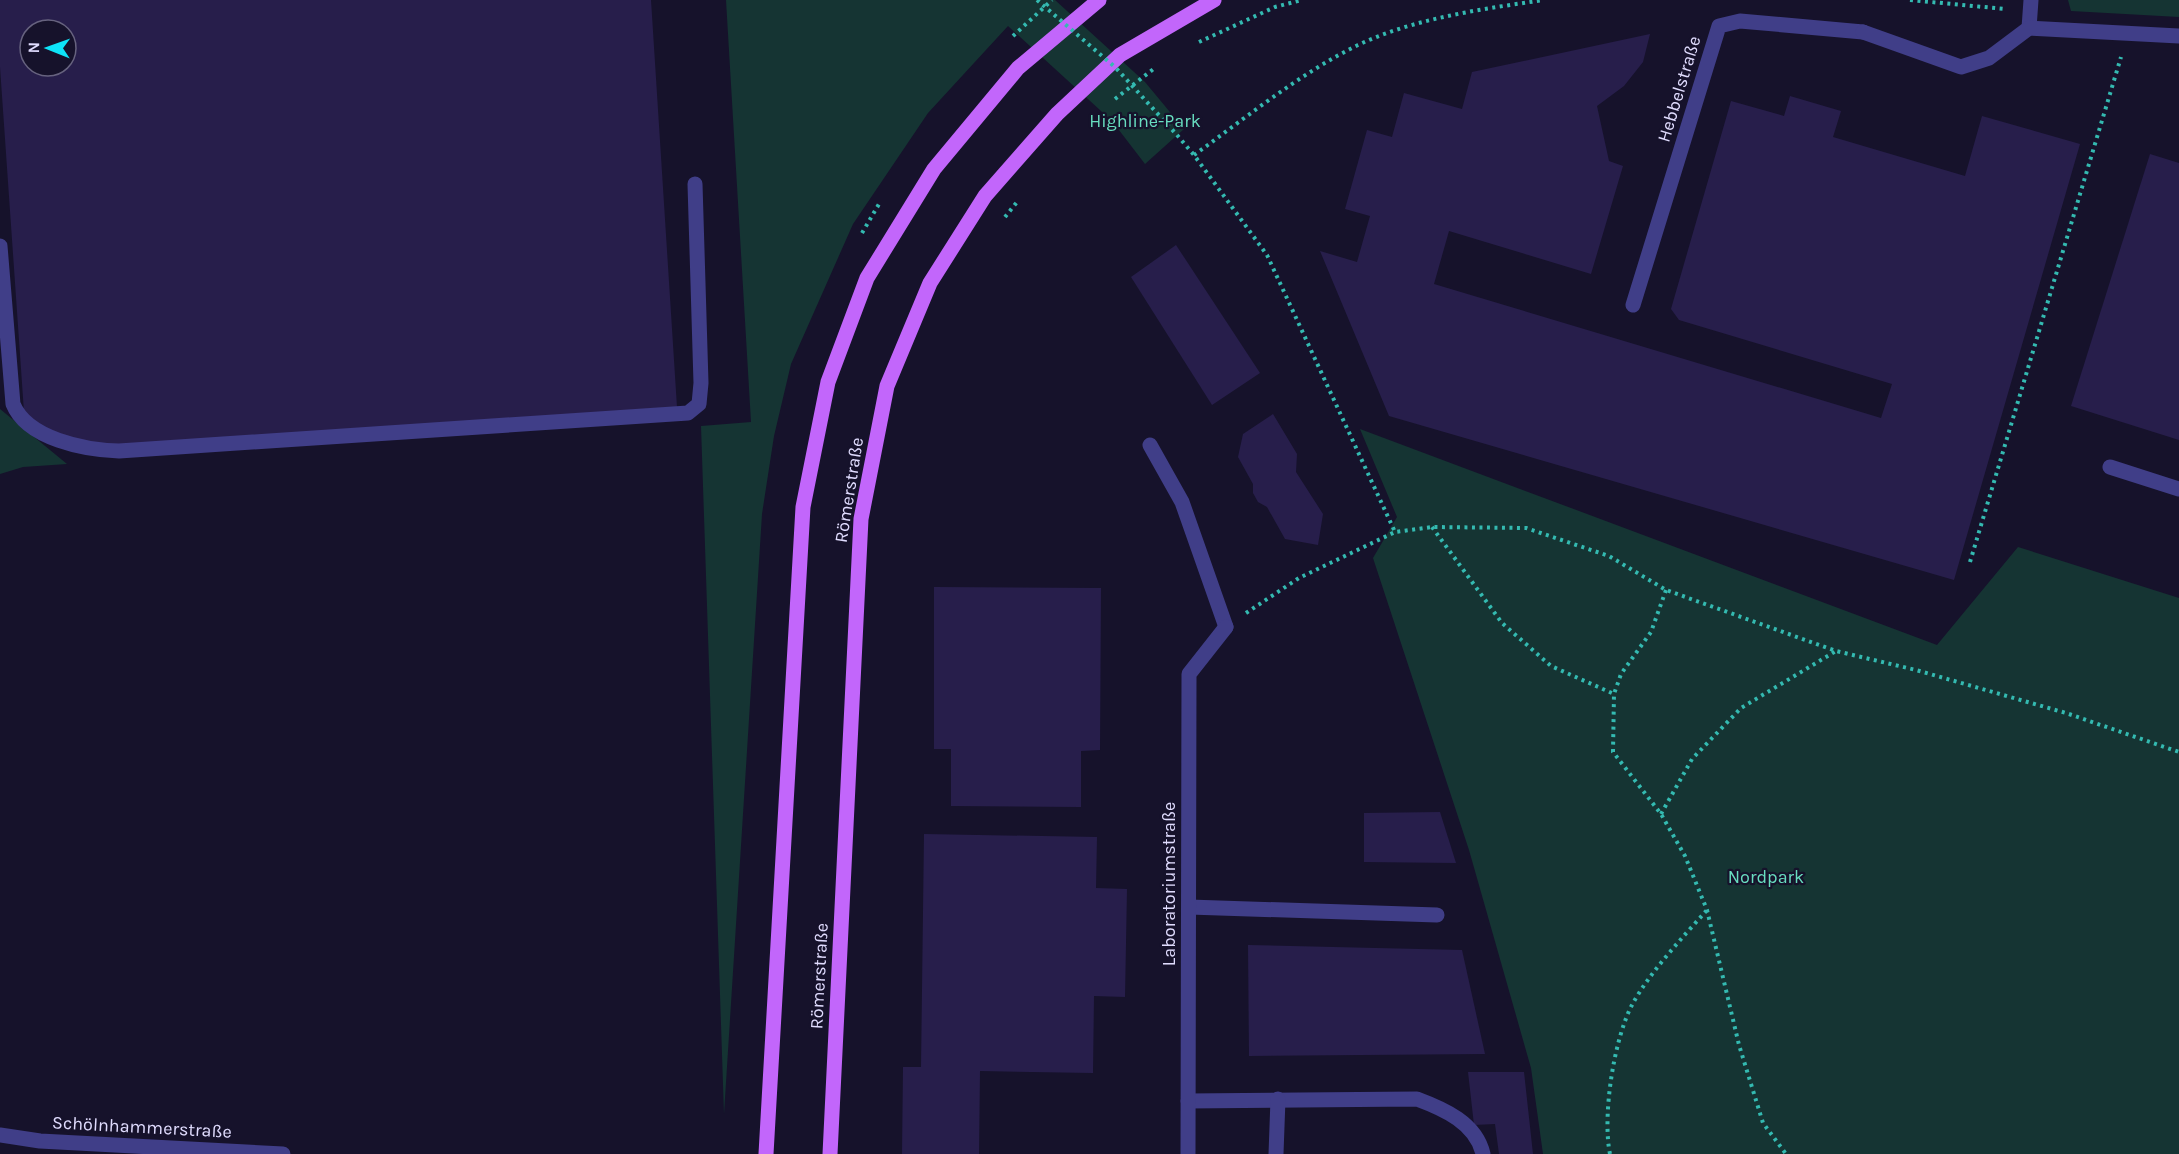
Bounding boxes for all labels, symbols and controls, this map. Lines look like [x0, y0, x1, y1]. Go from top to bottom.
north arrow [18, 18, 78, 78]
street label: Hebbelstraße [1652, 33, 1706, 145]
text: N [24, 42, 43, 54]
park label: Highline-Park [1089, 110, 1201, 132]
street label: Römerstraße [830, 436, 868, 544]
street label: Laboratoriumstraße [1158, 802, 1180, 966]
park label: Nordpark [1728, 866, 1804, 888]
street label: Römerstraße [805, 922, 833, 1030]
street label: Schölnhammerstraße [52, 1111, 232, 1143]

